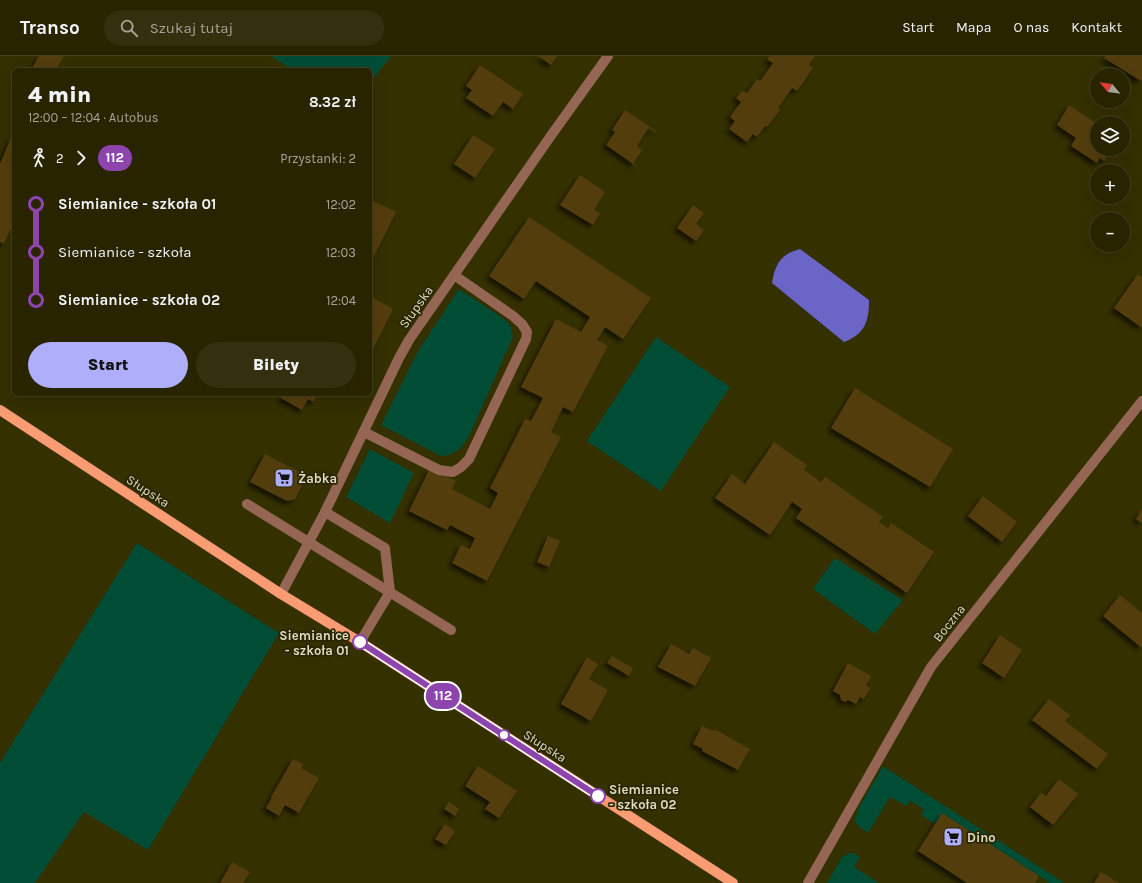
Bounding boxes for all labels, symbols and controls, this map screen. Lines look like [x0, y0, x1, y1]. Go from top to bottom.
search box [104, 10, 384, 46]
text: Transo [20, 17, 80, 39]
icon: search [118, 17, 140, 39]
text: Szukaj tutaj [150, 19, 233, 37]
text: Start [902, 19, 934, 36]
text: Mapa [956, 19, 991, 36]
text: O nas [1013, 19, 1049, 36]
text: Kontakt [1071, 19, 1122, 36]
north arrow [1090, 68, 1130, 108]
map controls [1090, 68, 1130, 252]
text: 4 min [28, 82, 91, 108]
text: 8.32 zł [309, 93, 356, 111]
text: 12:00 – 12:04 · Autobus [28, 110, 159, 125]
button: layers [1090, 116, 1130, 156]
icon: walk [28, 147, 50, 169]
icon: forward [70, 147, 92, 169]
text: 112 [106, 149, 124, 166]
text: 2 [56, 151, 64, 166]
text: Przystanki: 2 [280, 151, 356, 166]
button: + [1090, 164, 1130, 204]
text: Siemianice - szkoła 01 [58, 195, 216, 213]
text: 12:02 [326, 197, 356, 212]
button: − [1090, 212, 1130, 252]
text: Siemianice - szkoła [58, 243, 191, 261]
text: 12:03 [326, 245, 356, 260]
street label: Słupska [396, 283, 436, 331]
text: Siemianice - szkoła 02 [58, 291, 220, 309]
text: 12:04 [326, 293, 356, 308]
button: Start [28, 342, 188, 388]
button: Bilety [196, 342, 356, 388]
supermarket icon: Żabka [273, 467, 295, 489]
place label: Żabka [298, 470, 337, 486]
street label: Słupska [124, 472, 172, 510]
street label: Boczna [930, 601, 968, 645]
place label: Siemianice - szkoła 01 [279, 628, 349, 658]
marker: Siemianice - szkoła 01 [352, 634, 368, 650]
line badge: 112 [420, 683, 466, 709]
text: 112 [434, 687, 452, 704]
street label: Słupska [521, 727, 569, 765]
unlabelled marker [498, 729, 510, 741]
place label: Siemianice - szkoła 02 [609, 782, 679, 812]
marker: Siemianice - szkoła 02 [590, 788, 606, 804]
supermarket icon: Dino [942, 826, 964, 848]
place label: Dino [967, 830, 996, 845]

